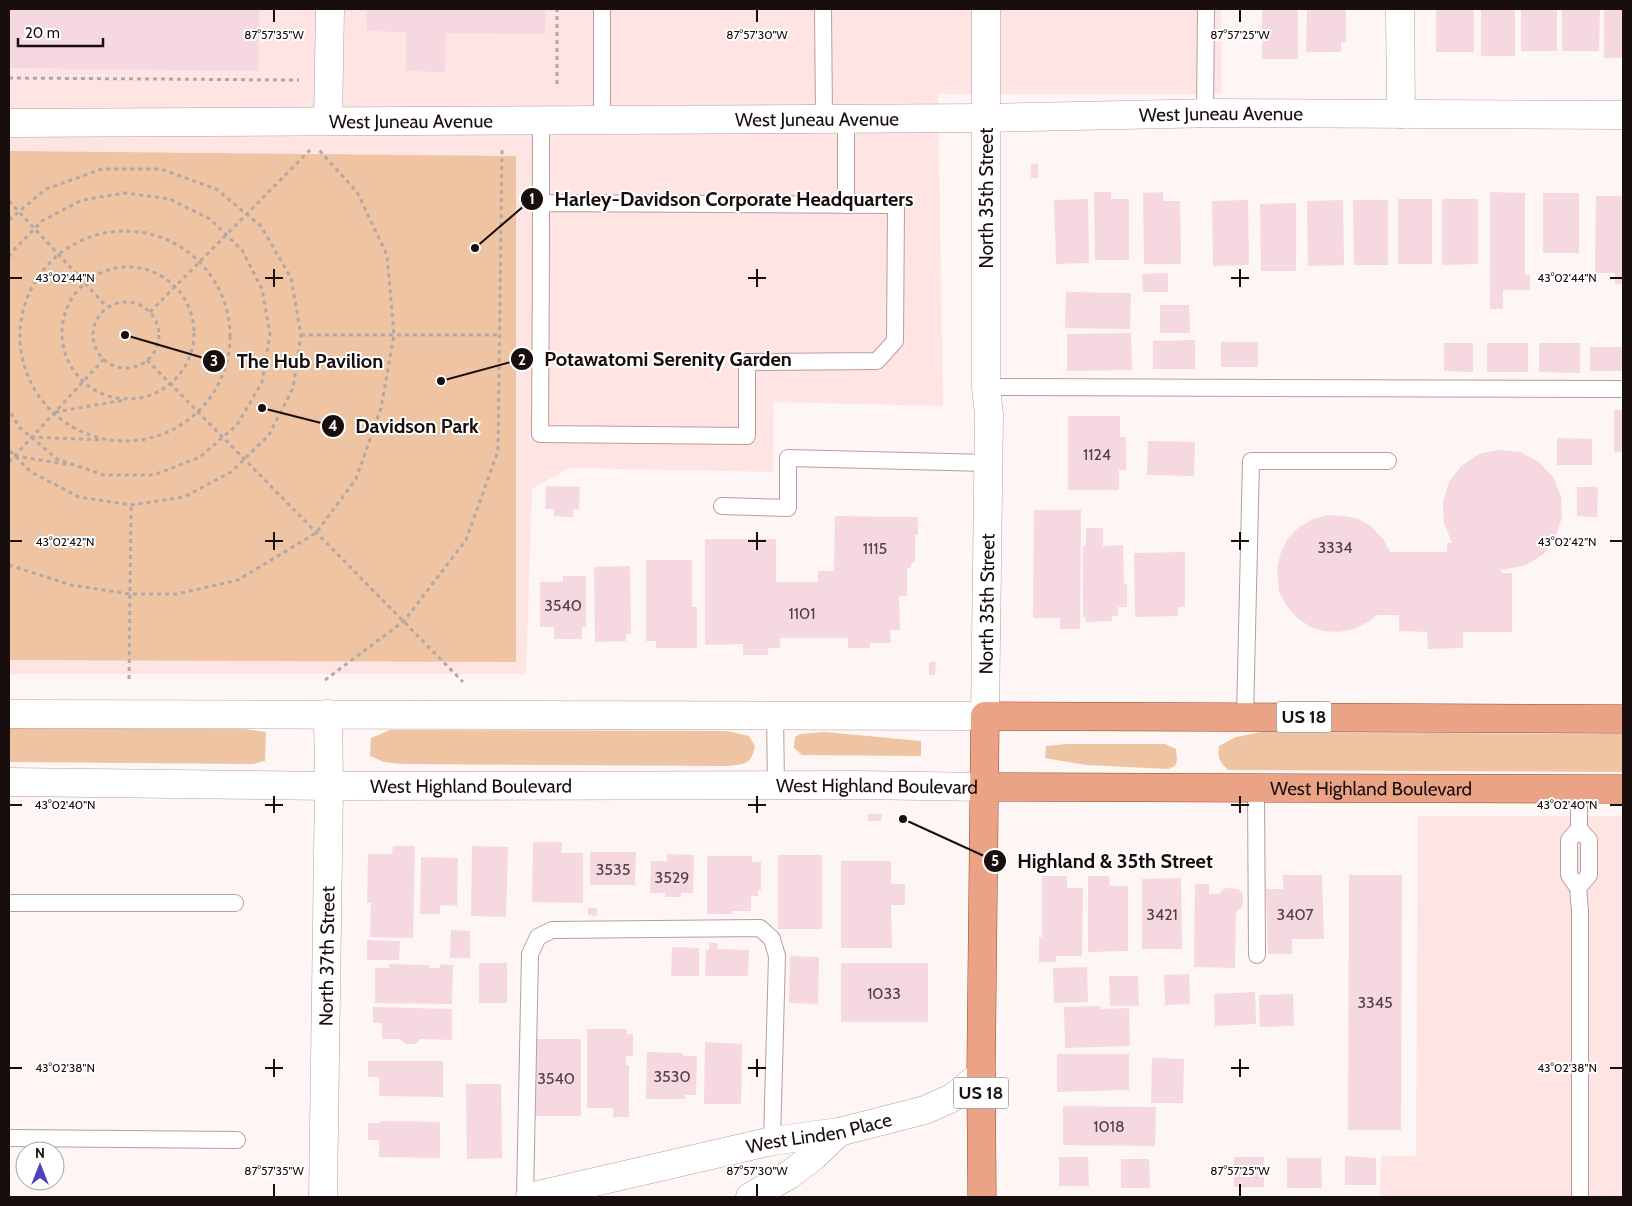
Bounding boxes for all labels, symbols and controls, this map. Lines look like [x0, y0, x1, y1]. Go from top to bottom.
scale bar [18, 15, 102, 47]
text: 20 m [25, 24, 60, 42]
text: 87°57'35"W [244, 27, 304, 42]
text: 87°57'30"W [726, 27, 788, 42]
text: 87°57'25"W [1210, 27, 1270, 42]
street label: West Juneau Avenue [1139, 101, 1303, 126]
street label: West Juneau Avenue [735, 107, 899, 131]
street label: West Juneau Avenue [329, 109, 493, 133]
street label: North 35th Street [975, 127, 998, 268]
callout: Harley-Davidson Corporate Headquarters [519, 181, 923, 216]
text: Harley-Davidson Corporate Headquarters [555, 187, 913, 211]
text: 1 [529, 190, 535, 208]
text: 43°02'44"N [35, 270, 95, 285]
text: 43°02'44"N [1537, 270, 1597, 285]
callout: Potawatomi Serenity Garden [509, 342, 802, 377]
callout: The Hub Pavilion [202, 344, 394, 379]
text: Potawatomi Serenity Garden [544, 347, 792, 371]
text: The Hub Pavilion [237, 349, 383, 373]
text: 2 [518, 351, 526, 369]
text: 3 [210, 352, 218, 370]
callout: Davidson Park [320, 408, 489, 443]
text: Davidson Park [355, 414, 479, 438]
text: 4 [328, 417, 338, 435]
house number: 1124 [1083, 445, 1111, 464]
street label: North 35th Street [974, 533, 999, 675]
text: 43°02'42"N [36, 534, 94, 549]
text: 43°02'42"N [1538, 534, 1596, 549]
house number: 3334 [1317, 538, 1353, 557]
house number: 1115 [863, 539, 887, 558]
house number: 3540 [544, 596, 582, 615]
house number: 1101 [789, 604, 815, 623]
road number: US 18 [1276, 702, 1332, 732]
street label: West Highland Boulevard [776, 773, 978, 798]
street label: West Highland Boulevard [370, 774, 572, 797]
street label: West Highland Boulevard [1270, 776, 1472, 800]
text: 43°02'40"N [34, 797, 96, 812]
text: 43°02'40"N [1536, 797, 1598, 812]
callout: Highland & 35th Street [982, 844, 1223, 879]
text: Highland & 35th Street [1017, 849, 1213, 873]
text: 5 [991, 852, 999, 870]
house number: 3535 [596, 860, 630, 879]
house number: 3529 [655, 868, 689, 887]
street label: North 37th Street [314, 885, 339, 1026]
house number: 3421 [1146, 905, 1178, 924]
house number: 3407 [1277, 905, 1313, 924]
house number: 1033 [867, 984, 901, 1003]
house number: 3345 [1357, 993, 1393, 1012]
text: 43°02'38"N [35, 1060, 95, 1075]
text: 43°02'38"N [1537, 1060, 1597, 1075]
house number: 3530 [653, 1067, 691, 1086]
house number: 3540 [537, 1069, 575, 1088]
road number: US 18 [954, 1078, 1008, 1108]
street label: West Linden Place [744, 1107, 894, 1158]
house number: 1018 [1093, 1117, 1125, 1136]
north arrow [15, 1141, 65, 1191]
text: N [35, 1144, 45, 1162]
text: 87°57'35"W [244, 1163, 304, 1178]
text: 87°57'30"W [726, 1163, 788, 1178]
text: 87°57'25"W [1210, 1163, 1270, 1178]

